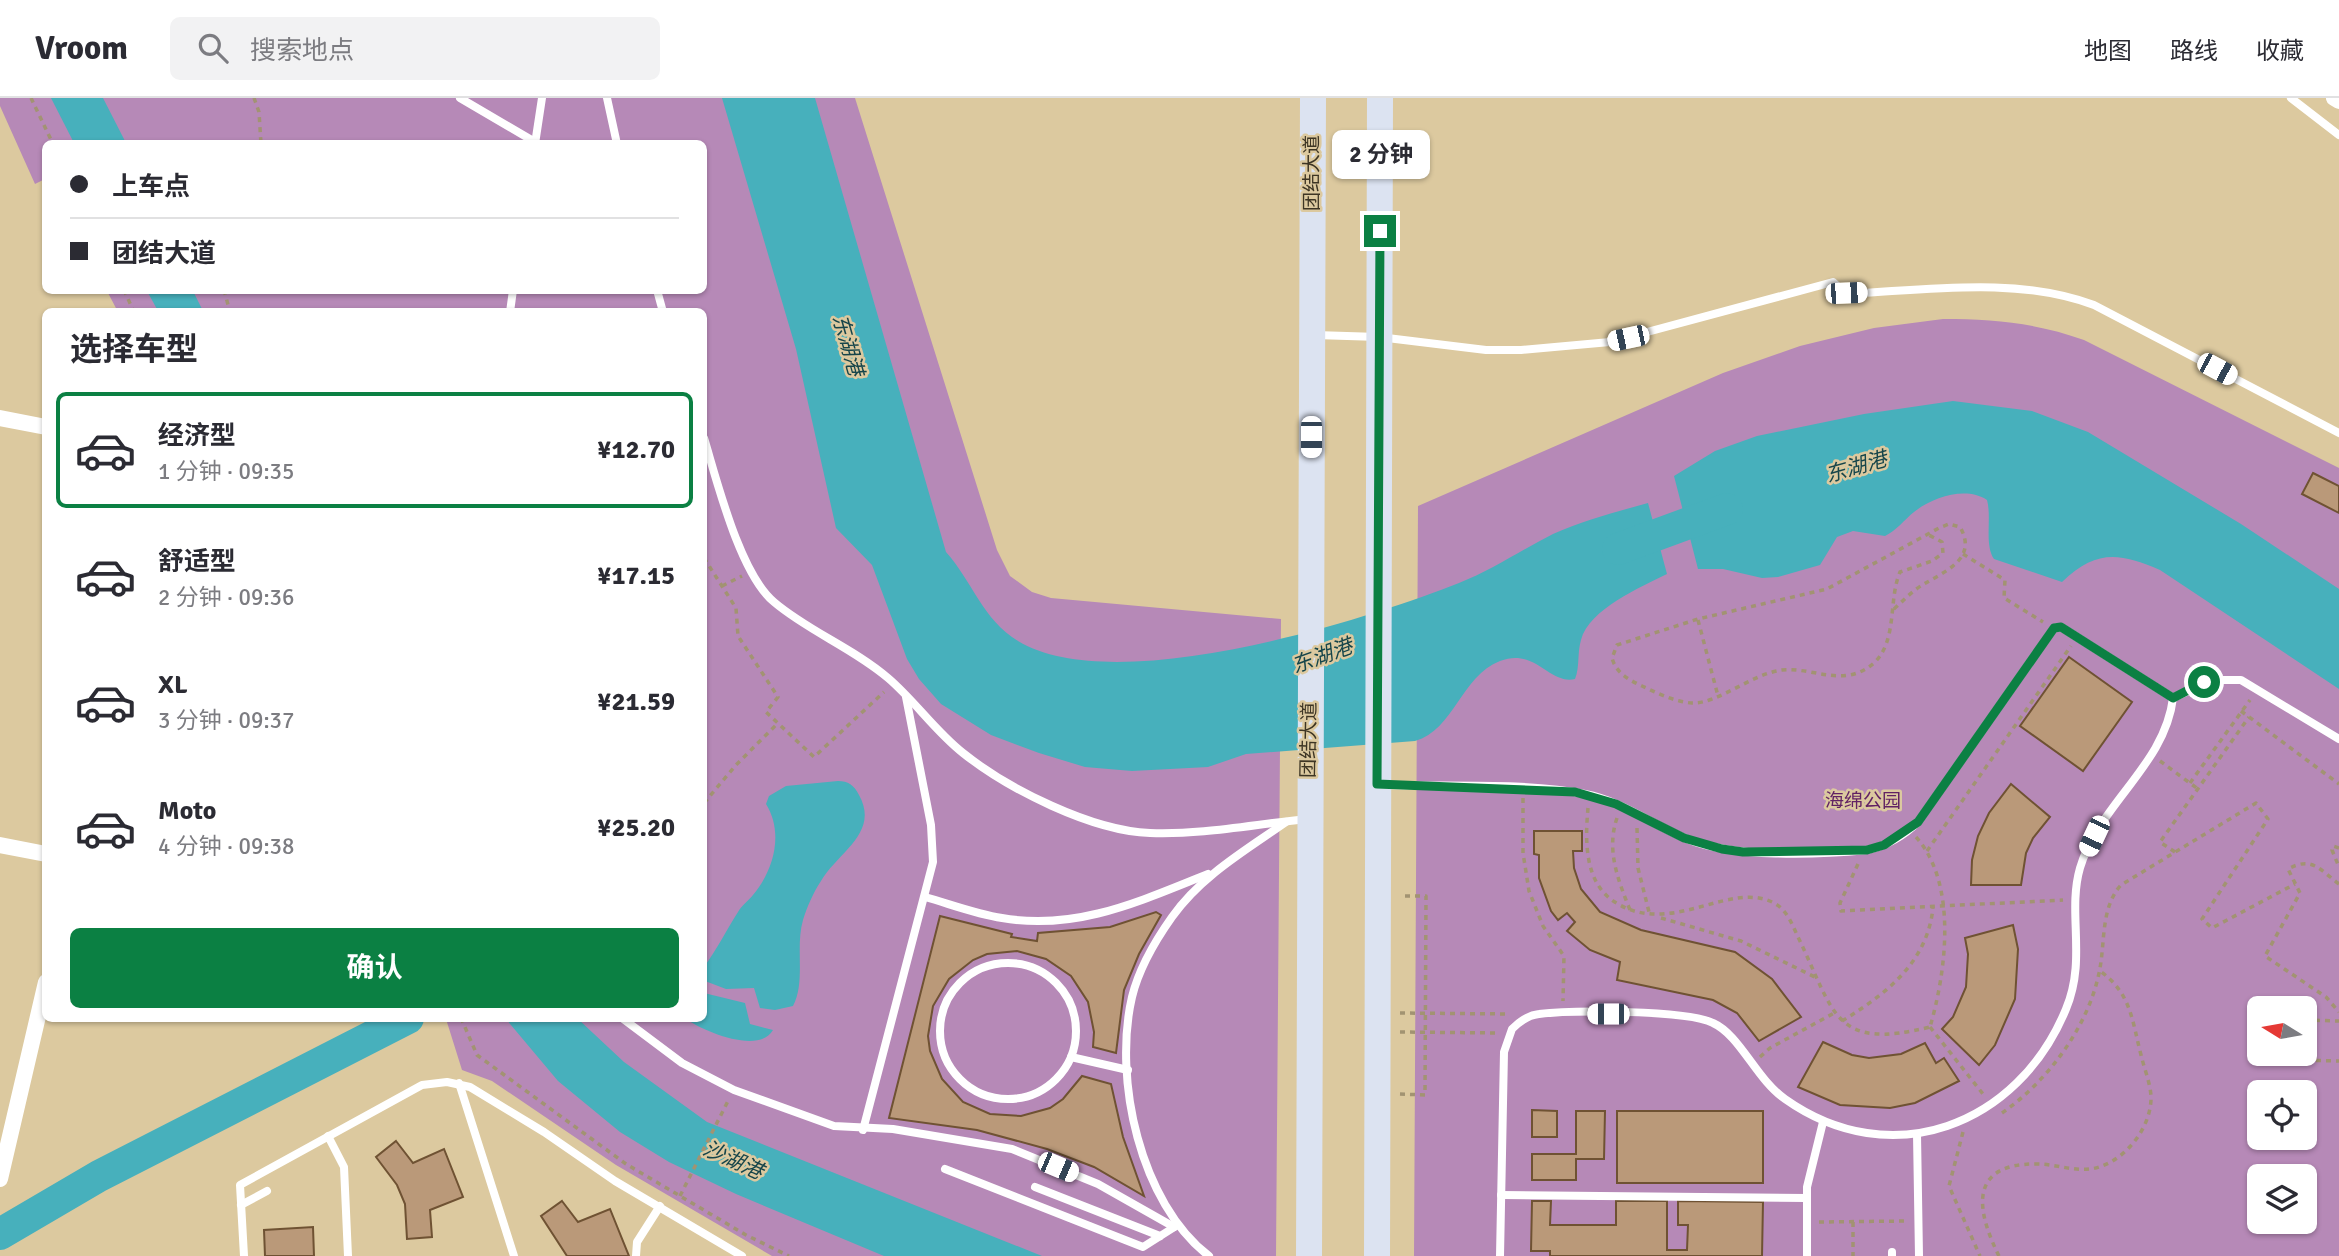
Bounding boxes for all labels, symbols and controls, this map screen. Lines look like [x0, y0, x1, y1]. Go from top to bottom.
search box [170, 17, 660, 80]
text: Vroom [35, 28, 128, 69]
icon: search [194, 29, 232, 67]
text: 搜索地点 [250, 35, 354, 67]
text: 地图 [2084, 36, 2132, 66]
text: 路线 [2170, 36, 2218, 66]
text: 收藏 [2256, 36, 2304, 66]
callout: 2 分钟 [1331, 130, 1429, 178]
street label: 团结大道 [1300, 135, 1324, 211]
text: 2 分钟 [1349, 140, 1413, 169]
text: 上车点 [112, 171, 190, 203]
route end [1364, 215, 1396, 247]
text: 团结大道 [112, 238, 216, 270]
car [1825, 282, 1868, 304]
water label: 东湖港 [827, 311, 870, 382]
car [1606, 323, 1651, 353]
text: 选择车型 [70, 330, 198, 369]
car [2194, 350, 2241, 388]
car [1301, 416, 1322, 458]
icon: car [74, 419, 137, 482]
text: 经济型 [158, 420, 236, 452]
text: ¥12.70 [597, 434, 675, 466]
water label: 东湖港 [1822, 445, 1893, 488]
text: 1 分钟 · 09:35 [158, 457, 294, 486]
icon: car [74, 545, 137, 608]
text: 舒适型 [158, 546, 236, 578]
text: ¥17.15 [597, 560, 675, 592]
text: 2 分钟 · 09:36 [158, 583, 294, 612]
water label: 东湖港 [1288, 632, 1359, 679]
route start [2188, 666, 2220, 698]
text: XL [158, 669, 188, 701]
icon: car [74, 671, 137, 734]
text: ¥21.59 [597, 686, 675, 718]
street label: 团结大道 [1296, 702, 1322, 778]
text: 3 分钟 · 09:37 [158, 706, 294, 735]
park label: 海绵公园 [1825, 789, 1901, 813]
text: Moto [158, 795, 216, 827]
icon: car [74, 797, 137, 860]
text: ¥25.20 [597, 812, 675, 844]
car [2076, 813, 2113, 859]
text: 4 分钟 · 09:38 [158, 832, 294, 861]
button: 确认 [70, 928, 679, 1008]
north arrow [2247, 996, 2317, 1066]
map controls [2247, 996, 2317, 1234]
car [1588, 1004, 1630, 1025]
button: locate [2247, 1080, 2317, 1150]
water label: 沙湖港 [699, 1135, 770, 1186]
car [1035, 1149, 1082, 1185]
button: layers [2247, 1164, 2317, 1234]

